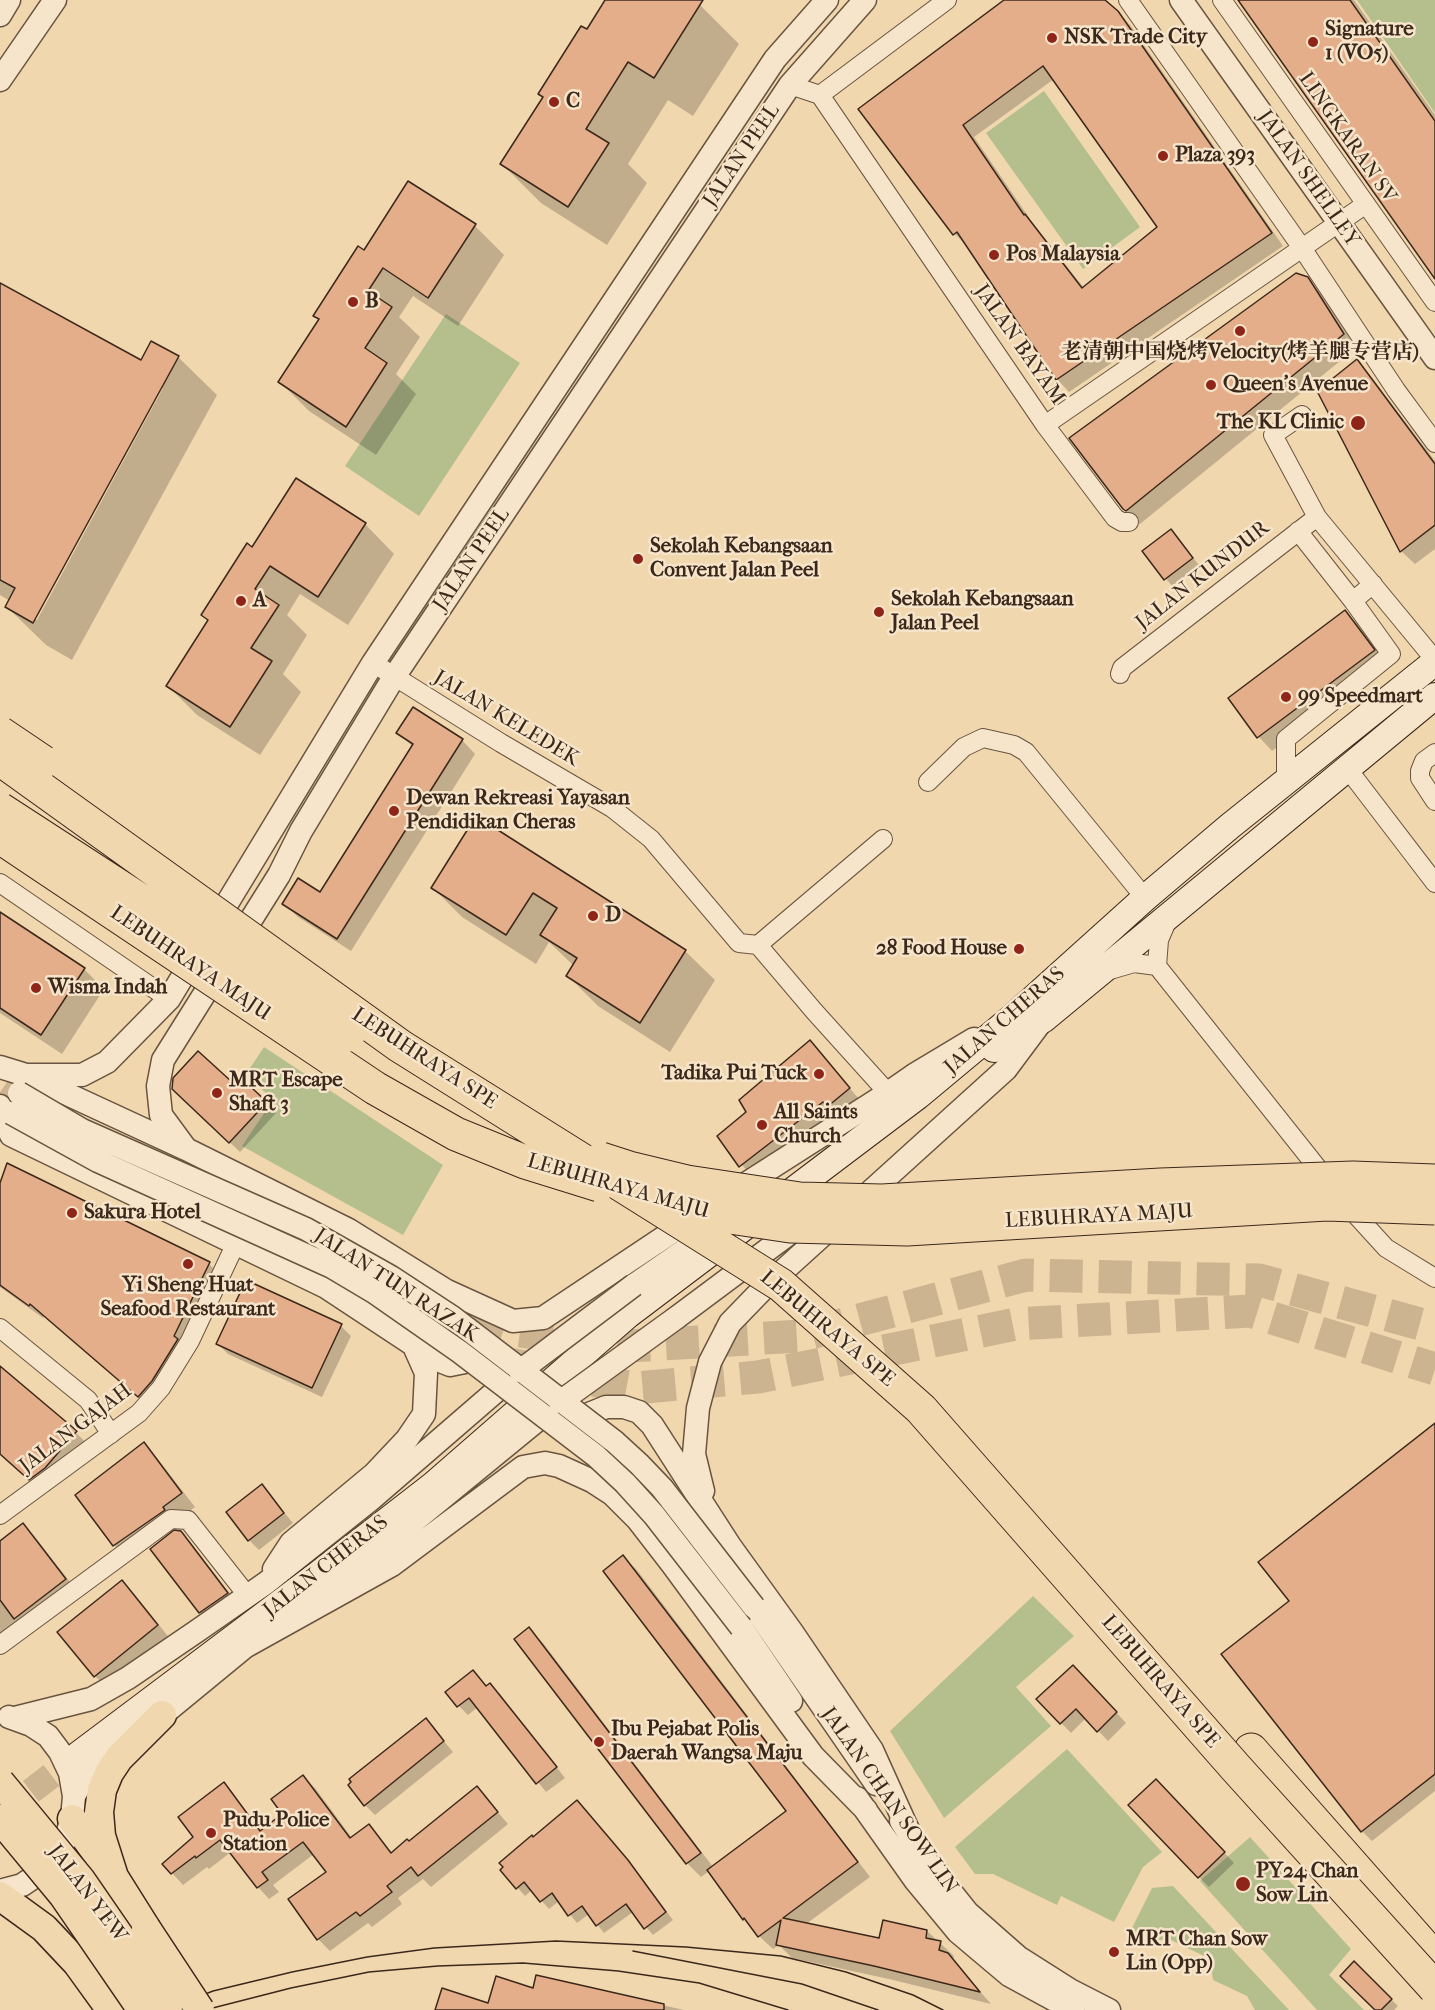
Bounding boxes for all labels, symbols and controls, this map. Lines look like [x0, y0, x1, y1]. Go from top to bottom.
place label: Signature 1 (VO5) [1325, 17, 1414, 67]
place label: NSK Trade City [1064, 25, 1207, 51]
marker: NSK Trade City [1045, 31, 1059, 45]
marker: Signature 1 (VO5) [1306, 35, 1320, 49]
street label: LINGKARAN SV [1292, 68, 1402, 208]
place label: C [566, 89, 580, 115]
marker: C [547, 95, 561, 109]
street label: JALAN PEEL [698, 100, 786, 212]
street label: JALAN SHELLEY [1252, 106, 1364, 252]
place label: Plaza 393 [1175, 143, 1255, 169]
marker: Plaza 393 [1156, 149, 1170, 163]
place label: Pos Malaysia [1006, 242, 1120, 268]
marker: Pos Malaysia [987, 248, 1001, 262]
street label: JALAN BAYAM [968, 280, 1070, 410]
place label: B [365, 289, 379, 315]
marker: B [346, 295, 360, 309]
marker: 老清朝中国烧烤Velocity(烤羊腿专营店) [1233, 324, 1247, 338]
place label: 老清朝中国烧烤Velocity(烤羊腿专营店) [1061, 340, 1419, 366]
place label: Queen's Avenue [1223, 372, 1368, 398]
marker: Queen's Avenue [1204, 378, 1218, 392]
place label: The KL Clinic [1217, 410, 1344, 436]
marker: The KL Clinic [1349, 414, 1367, 432]
street label: JALAN PEEL [428, 504, 516, 616]
street label: JALAN KUNDUR [1131, 516, 1275, 636]
place label: Sekolah Kebangsaan Convent Jalan Peel [650, 534, 833, 584]
marker: Sekolah Kebangsaan Convent Jalan Peel [631, 552, 645, 566]
place label: Sekolah Kebangsaan Jalan Peel [891, 587, 1074, 637]
place label: A [253, 588, 267, 614]
marker: A [234, 594, 248, 608]
marker: Sekolah Kebangsaan Jalan Peel [872, 605, 886, 619]
street label: JALAN KELEDEK [428, 666, 584, 772]
place label: 99 Speedmart [1298, 684, 1423, 710]
marker: 99 Speedmart [1279, 690, 1293, 704]
place label: Dewan Rekreasi Yayasan Pendidikan Cheras [406, 786, 630, 836]
marker: Dewan Rekreasi Yayasan Pendidikan Cheras [387, 804, 401, 818]
street label: LEBUHRAYA MAJU [105, 901, 275, 1027]
place label: D [605, 903, 621, 929]
marker: D [586, 909, 600, 923]
place label: 28 Food House [876, 936, 1007, 962]
marker: 28 Food House [1012, 942, 1026, 956]
street label: JALAN CHERAS [940, 962, 1070, 1080]
place label: Wisma Indah [48, 975, 167, 1001]
marker: Wisma Indah [29, 981, 43, 995]
street label: LEBUHRAYA SPE [347, 1003, 501, 1115]
place label: Tadika Pui Tuck [662, 1061, 807, 1087]
marker: Tadika Pui Tuck [812, 1067, 826, 1081]
place label: MRT Escape Shaft 3 [229, 1068, 343, 1118]
marker: MRT Escape Shaft 3 [210, 1086, 224, 1100]
place label: All Saints Church [774, 1100, 858, 1150]
marker: All Saints Church [755, 1118, 769, 1132]
street label: LEBUHRAYA MAJU [524, 1149, 712, 1225]
street label: LEBUHRAYA MAJU [1004, 1199, 1194, 1235]
place label: Sakura Hotel [84, 1200, 201, 1226]
marker: Sakura Hotel [65, 1206, 79, 1220]
street label: JALAN TUN RAZAK [309, 1223, 483, 1349]
marker: Yi Sheng Huat Seafood Restaurant [181, 1257, 195, 1271]
street label: LEBUHRAYA SPE [754, 1265, 900, 1393]
place label: Yi Sheng Huat Seafood Restaurant [100, 1273, 276, 1323]
street label: JALAN GAJAH [15, 1379, 137, 1479]
street label: JALAN CHERAS [259, 1510, 393, 1624]
street label: LEBUHRAYA SPE [1095, 1610, 1225, 1754]
street label: JALAN CHAN SOW LIN [815, 1703, 963, 1899]
place label: Ibu Pejabat Polis Daerah Wangsa Maju [611, 1717, 803, 1767]
marker: Ibu Pejabat Polis Daerah Wangsa Maju [592, 1735, 606, 1749]
place label: Pudu Police Station [223, 1808, 329, 1858]
marker: Pudu Police Station [204, 1826, 218, 1840]
street label: JALAN YEW [42, 1840, 132, 1948]
place label: PY24 Chan Sow Lin [1256, 1859, 1358, 1909]
marker: PY24 Chan Sow Lin [1234, 1875, 1252, 1893]
place label: MRT Chan Sow Lin (Opp) [1126, 1927, 1267, 1977]
marker: MRT Chan Sow Lin (Opp) [1107, 1945, 1121, 1959]

